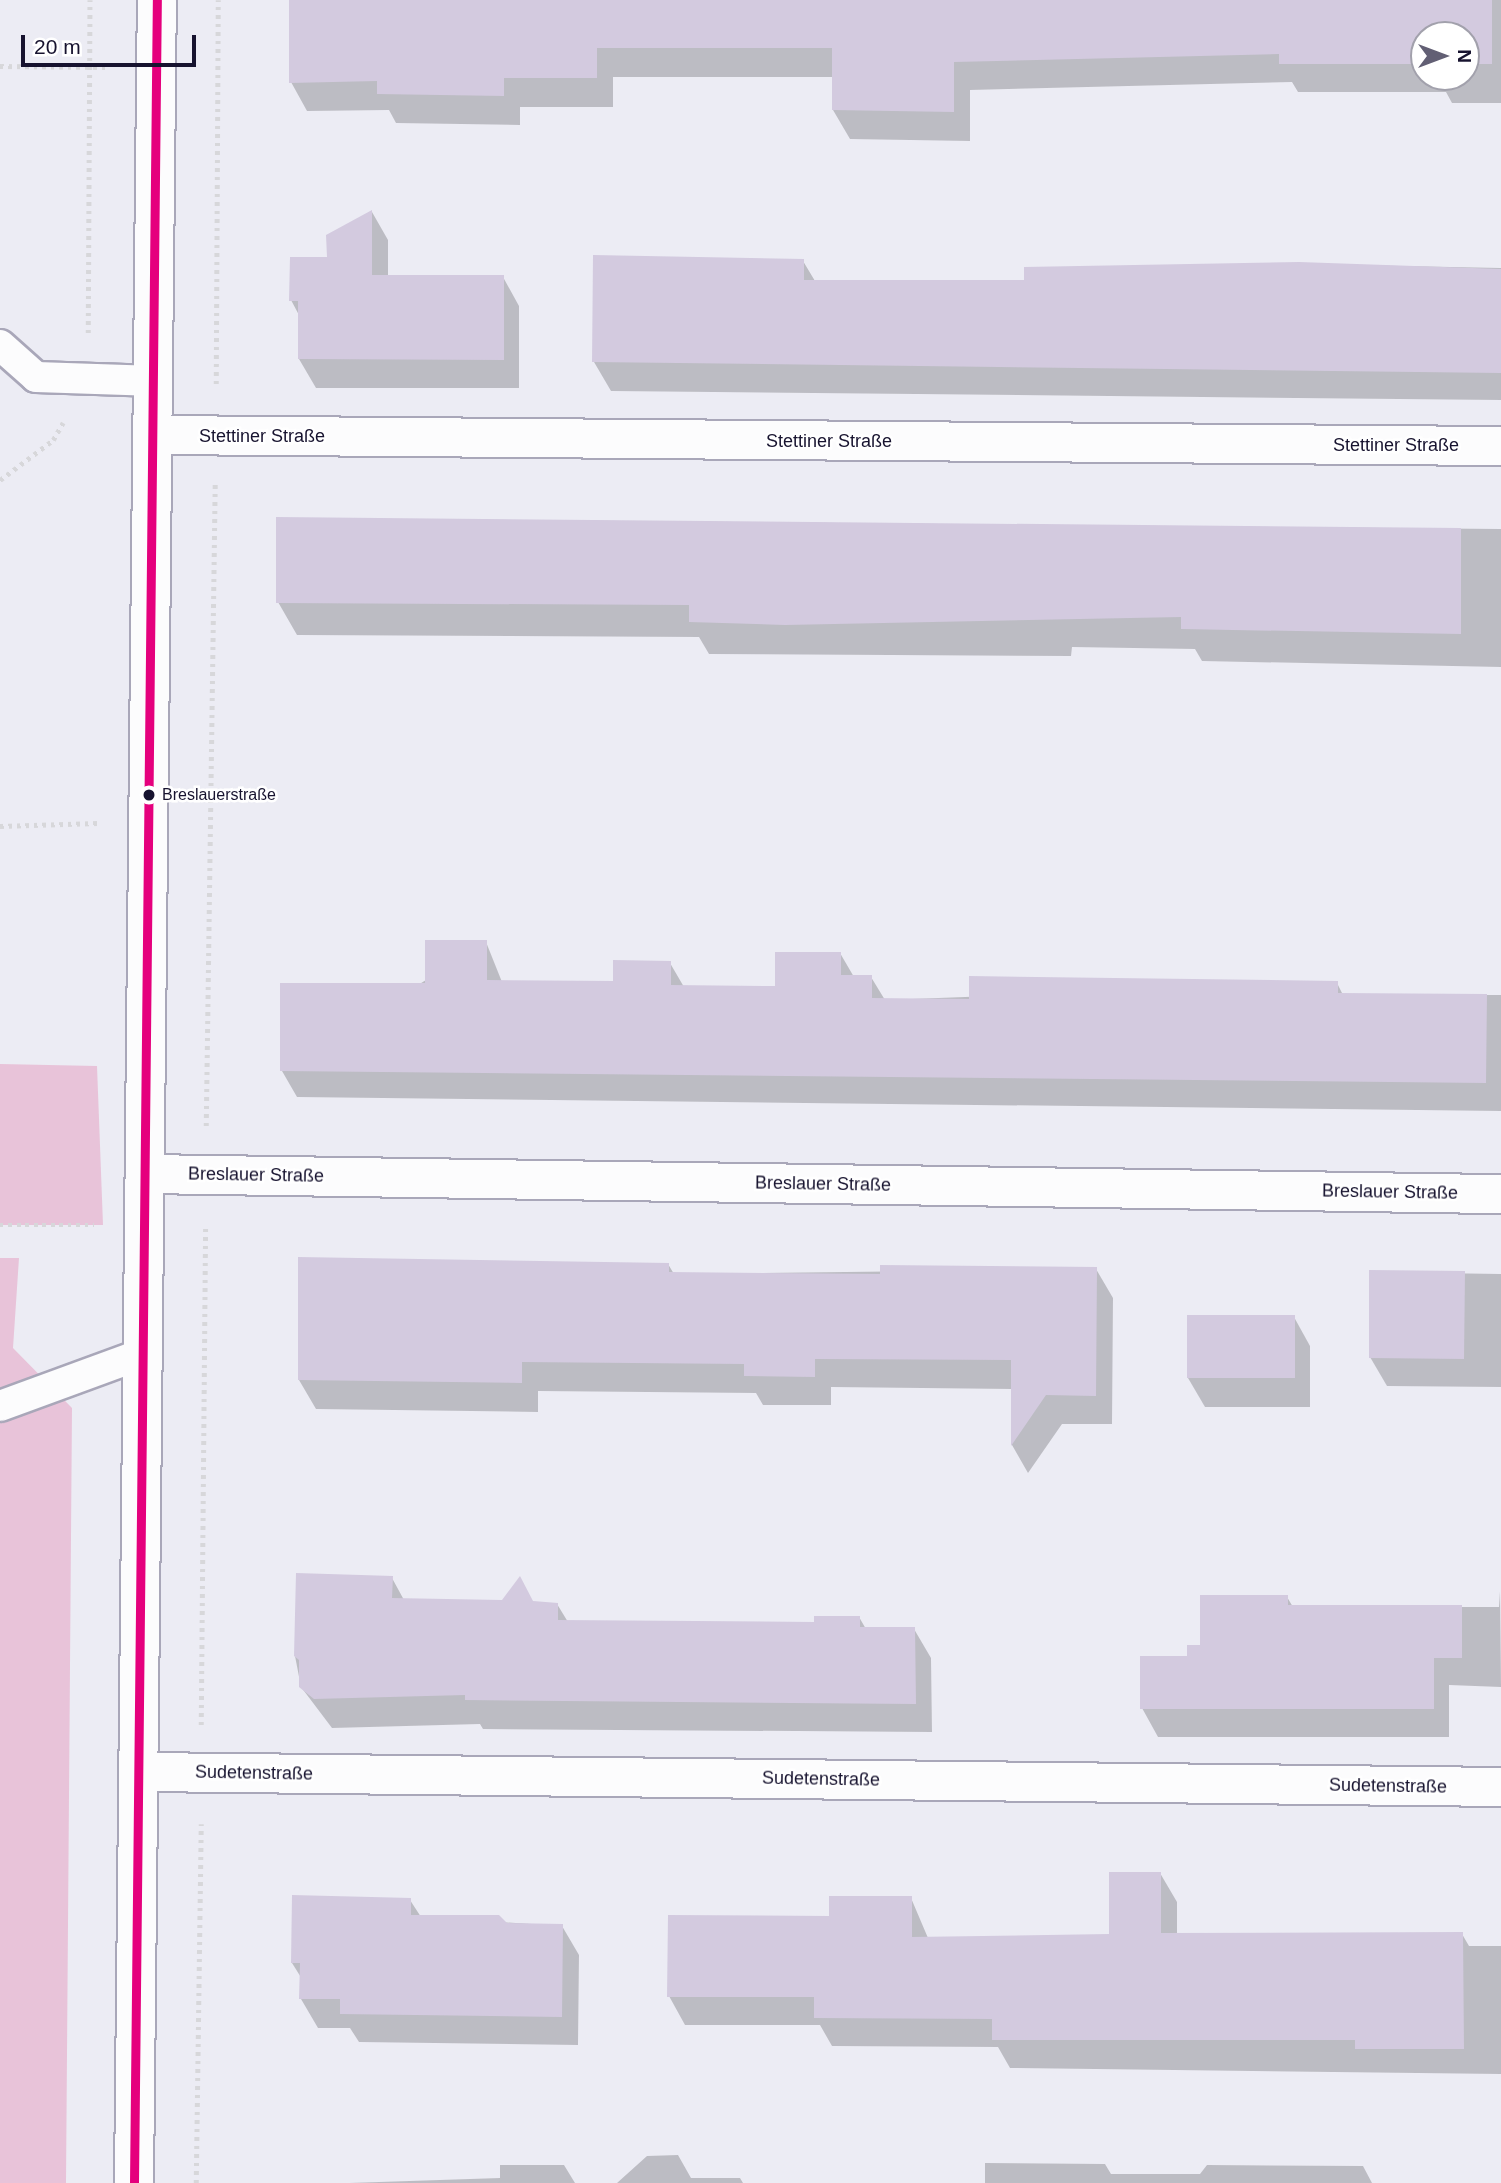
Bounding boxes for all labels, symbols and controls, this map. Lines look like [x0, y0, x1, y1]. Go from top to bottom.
scale bar [24, 21, 200, 65]
north arrow [1410, 21, 1480, 91]
text: 20 m [34, 35, 81, 58]
text: N [1454, 49, 1475, 63]
street label: Stettiner Straße [199, 425, 325, 447]
street label: Stettiner Straße [766, 430, 892, 452]
street label: Stettiner Straße [1333, 434, 1459, 456]
place label: Breslauerstraße [162, 785, 276, 805]
marker: Breslauerstraße [142, 788, 156, 802]
street label: Breslauer Straße [188, 1163, 324, 1187]
street label: Breslauer Straße [755, 1172, 891, 1196]
street label: Breslauer Straße [1322, 1180, 1458, 1204]
street label: Sudetenstraße [195, 1761, 313, 1785]
street label: Sudetenstraße [762, 1767, 880, 1791]
street label: Sudetenstraße [1329, 1774, 1447, 1798]

